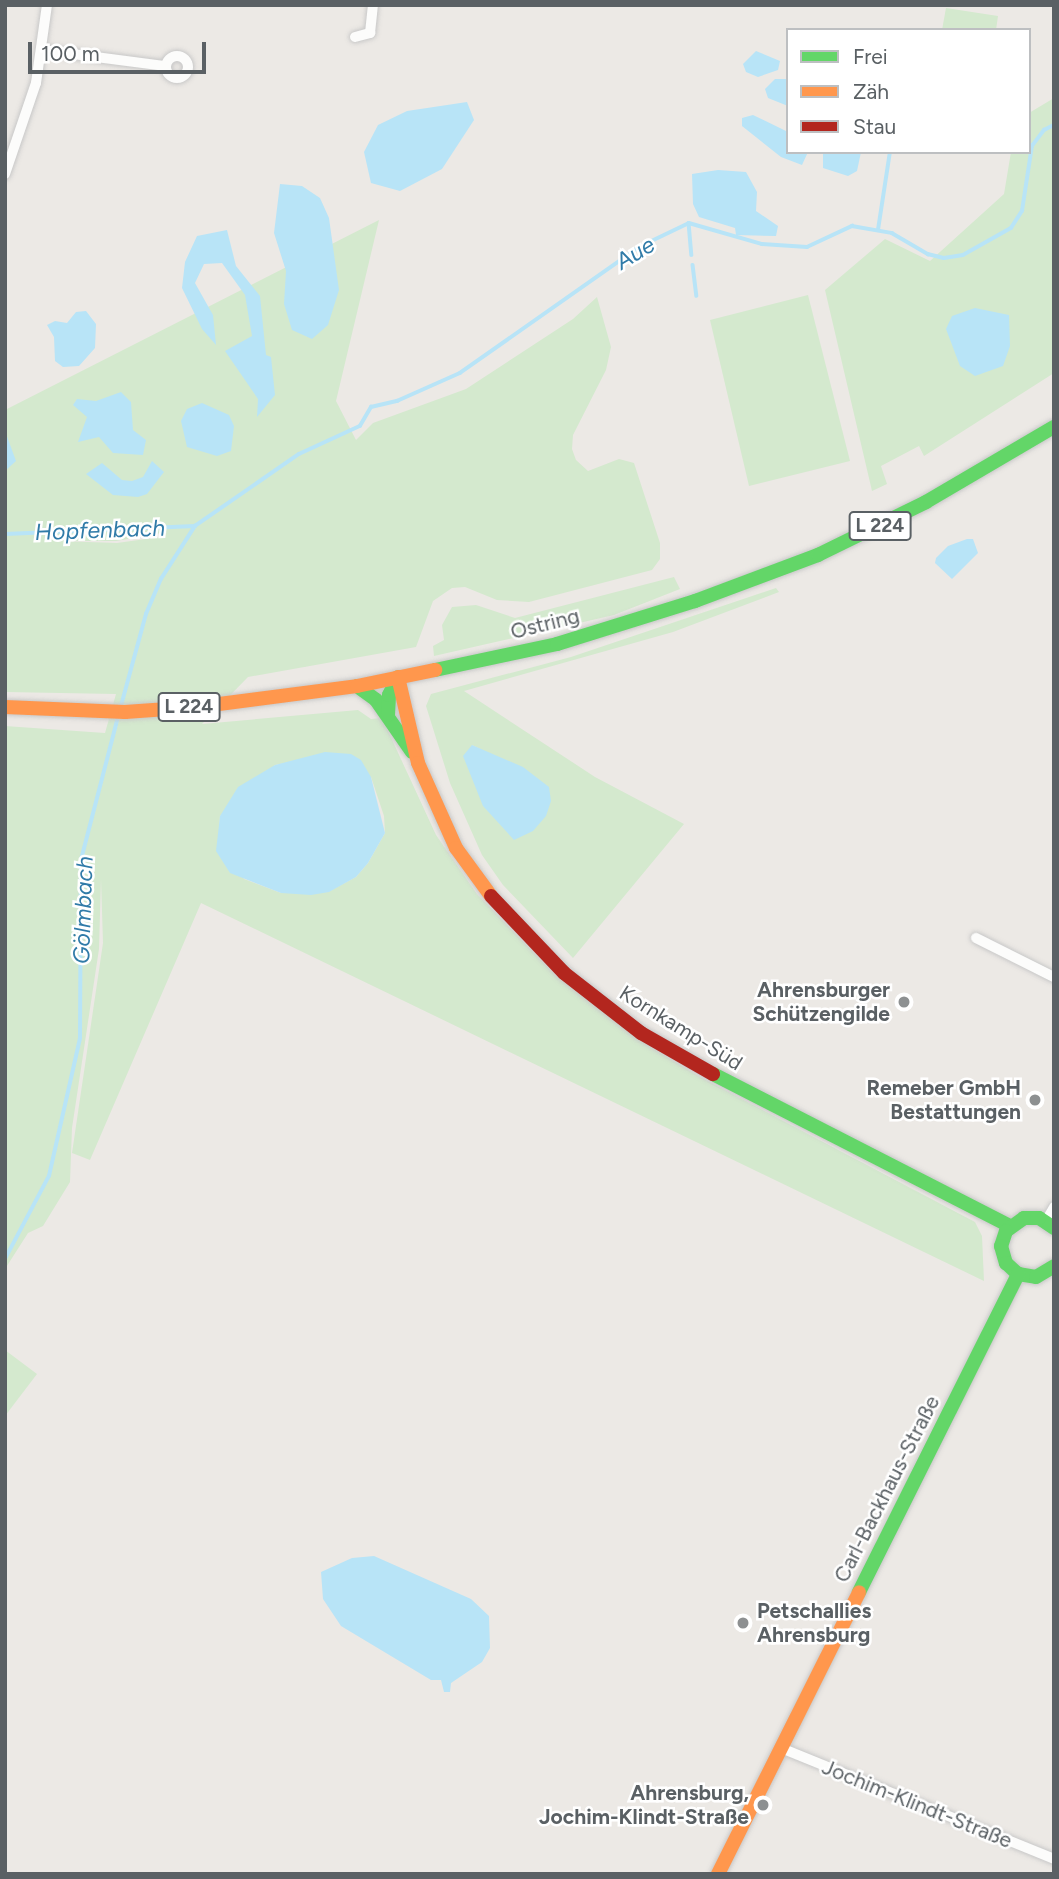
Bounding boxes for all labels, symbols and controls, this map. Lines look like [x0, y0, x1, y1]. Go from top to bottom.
scale bar [32, 28, 210, 72]
legend [786, 28, 1031, 154]
text: 100 m [41, 41, 100, 66]
text: Frei [853, 44, 888, 69]
text: Zäh [853, 79, 889, 104]
text: Stau [853, 114, 896, 139]
water label: Aue [610, 231, 660, 275]
road number: L 224 [848, 510, 912, 541]
water label: Hopfenbach [34, 514, 166, 546]
street label: Ostring [508, 603, 582, 645]
road number: L 224 [158, 692, 220, 722]
water label: Gölmbach [67, 856, 99, 964]
place label: Ahrensburger Schützengilde [752, 977, 890, 1027]
street label: Kornkamp-Süd [615, 980, 747, 1076]
marker: Ahrensburger Schützengilde [896, 994, 912, 1010]
place label: Remeber GmbH Bestattungen [867, 1075, 1021, 1125]
marker: Remeber GmbH Bestattungen [1027, 1092, 1043, 1108]
street label: Carl-Backhaus-Straße [829, 1391, 945, 1587]
place label: Petschallies Ahrensburg [757, 1598, 871, 1648]
marker: Petschallies Ahrensburg [735, 1615, 751, 1631]
street label: Jochim-Klindt-Straße [818, 1754, 1016, 1854]
place label: Ahrensburg, Jochim-Klindt-Straße [539, 1780, 749, 1830]
marker: Ahrensburg, Jochim-Klindt-Straße [755, 1797, 771, 1813]

